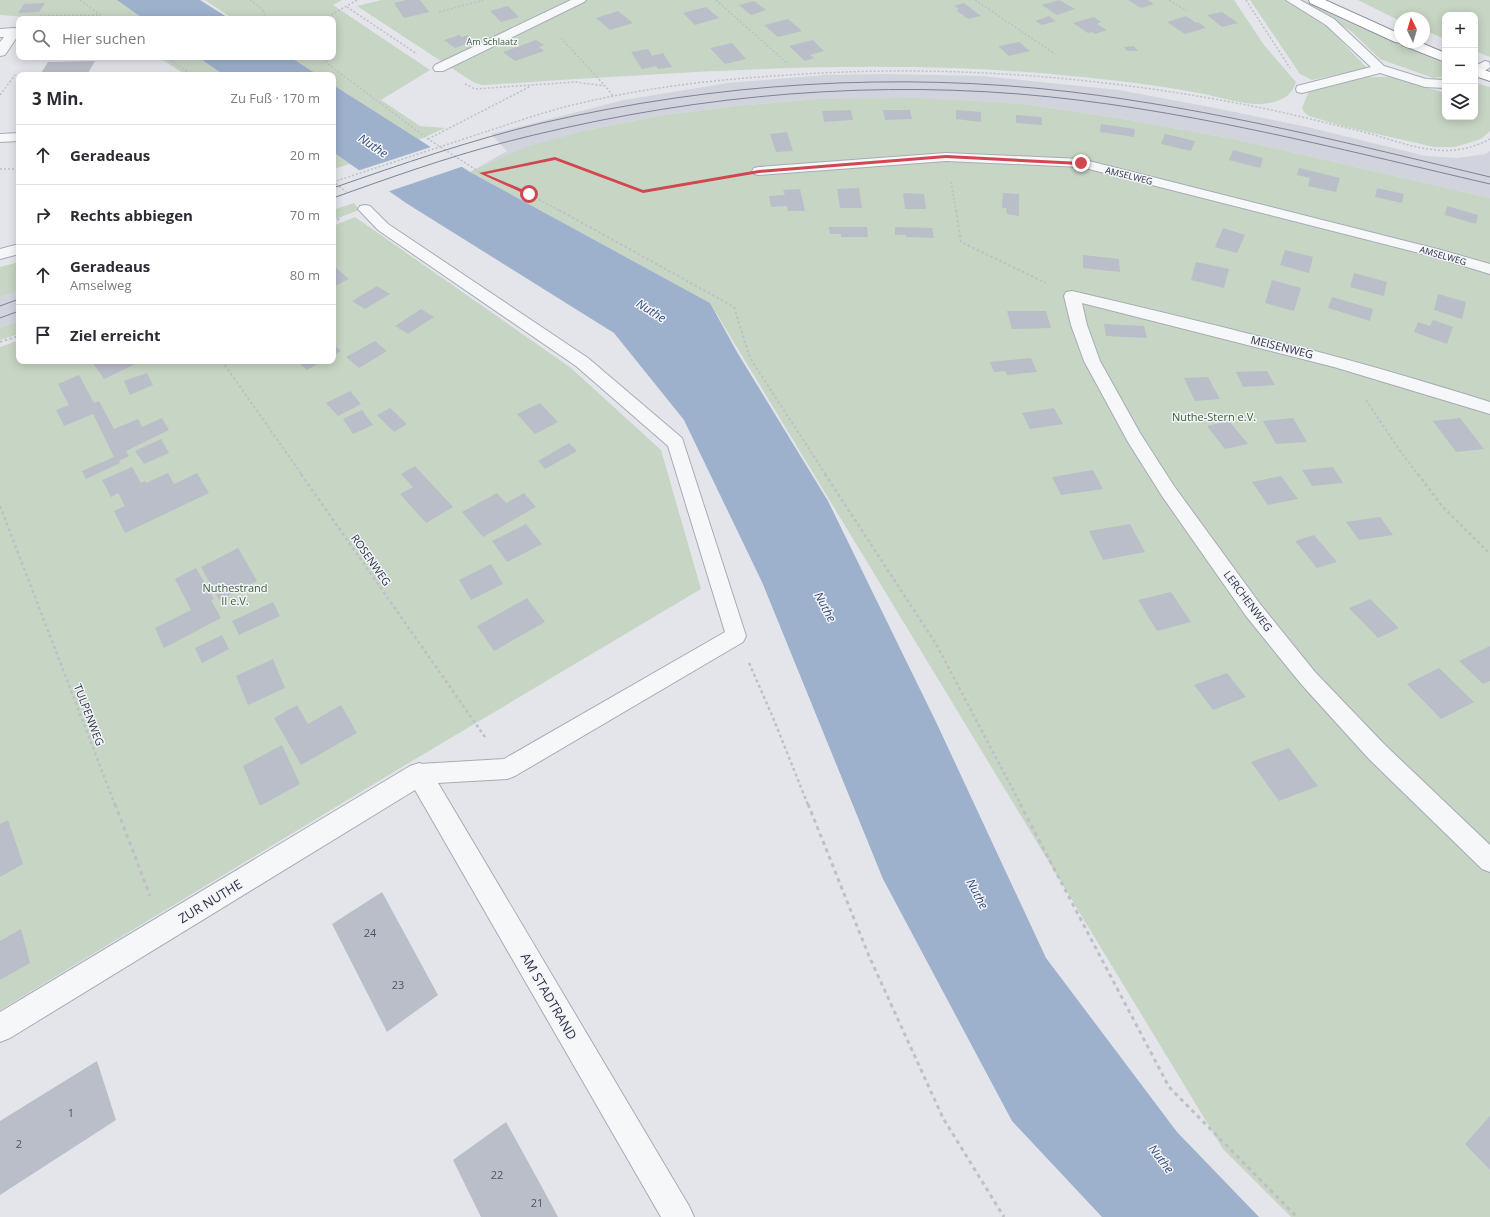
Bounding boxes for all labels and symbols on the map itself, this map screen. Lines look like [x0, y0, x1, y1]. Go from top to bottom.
north arrow [1394, 12, 1430, 48]
park label: Am Schlaatz [467, 35, 517, 48]
water label: Nuthe [355, 130, 391, 162]
route end [1072, 154, 1090, 172]
street label: AMSELWEG [1104, 163, 1154, 188]
route start [520, 185, 538, 203]
street label: AMSELWEG [1418, 243, 1468, 268]
water label: Nuthe [633, 295, 669, 326]
street label: MEISENWEG [1249, 332, 1315, 362]
park label: Nuthe-Stern e.V. [1172, 409, 1256, 424]
street label: ROSENWEG [348, 531, 395, 589]
street label: LERCHENWEG [1221, 567, 1276, 634]
park label: Nuthestrand II e.V. [202, 580, 268, 608]
water label: Nuthe [810, 589, 841, 625]
street label: TULPENWEG [71, 682, 108, 748]
street label: ZUR NUTHE [175, 875, 245, 927]
water label: Nuthe [962, 876, 993, 912]
house number: 24 [364, 925, 377, 940]
street label: AM STADTRAND [517, 949, 581, 1043]
house number: 23 [392, 977, 404, 992]
house number: 1 [68, 1105, 74, 1120]
house number: 2 [16, 1136, 22, 1151]
water label: Nuthe [1145, 1141, 1178, 1177]
house number: 22 [491, 1167, 503, 1182]
house number: 21 [531, 1195, 543, 1210]

